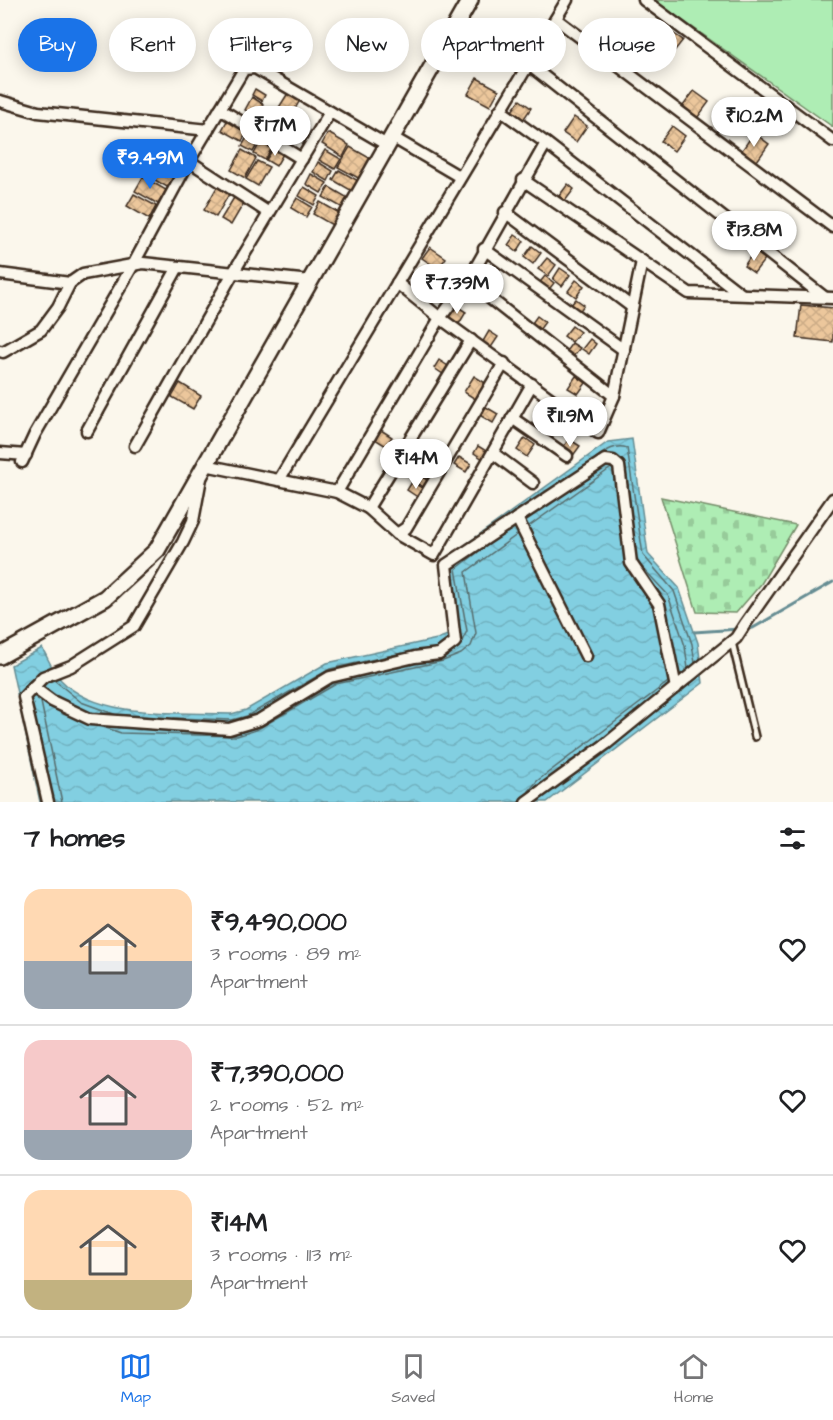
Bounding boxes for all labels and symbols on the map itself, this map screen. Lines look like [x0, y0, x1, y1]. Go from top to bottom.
pin: ₹10.2M [705, 97, 803, 148]
pin: ₹17M [239, 106, 311, 157]
pin: ₹9.49M [101, 139, 199, 190]
pin: ₹13.8M [705, 211, 803, 262]
pin: ₹7.39M [408, 264, 506, 315]
pin: ₹11.9M [521, 397, 619, 448]
pin: ₹14M [380, 439, 452, 490]

